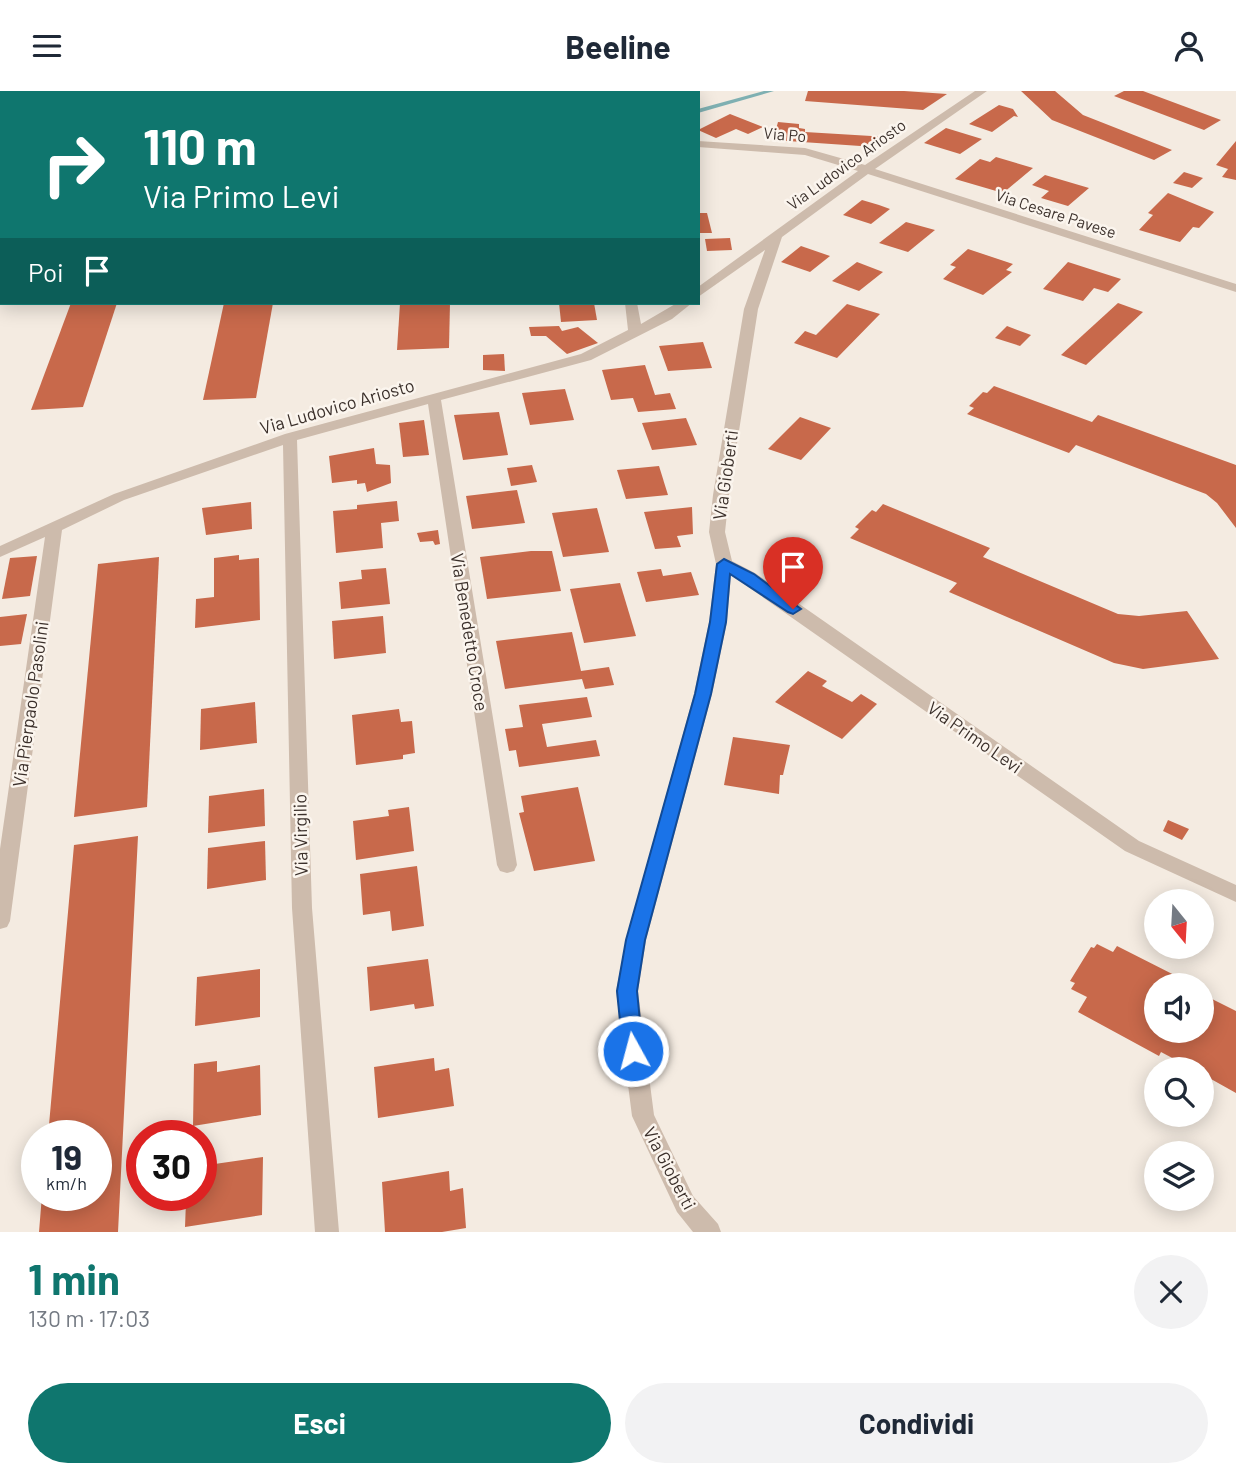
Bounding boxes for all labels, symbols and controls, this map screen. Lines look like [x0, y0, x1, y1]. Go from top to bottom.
icon: menu [28, 27, 66, 65]
text: Beeline [565, 27, 671, 65]
icon: person [1170, 27, 1208, 65]
street label: Via Ludovico Ariosto [783, 115, 909, 213]
text: 110 m [143, 116, 257, 175]
icon: right [28, 119, 119, 210]
street label: Via Po [763, 123, 807, 145]
text: Via Primo Levi [143, 176, 340, 214]
street label: Via Cesare Pavese [993, 185, 1119, 241]
icon: arrive [78, 252, 116, 290]
text: Poi [28, 256, 64, 287]
street label: Via Ludovico Ariosto [257, 373, 417, 439]
street label: Via Gioberti [708, 429, 742, 521]
pin [763, 537, 823, 609]
icon: arrive [774, 548, 812, 586]
street label: Via Benedetto Croce [447, 551, 493, 713]
street label: Via Pierpaolo Pasolini [7, 620, 53, 788]
street label: Via Primo Levi [923, 696, 1027, 778]
street label: Via Virgilio [288, 794, 312, 876]
north arrow [1144, 889, 1214, 959]
map controls [1144, 889, 1214, 1211]
button: sound [1144, 973, 1214, 1043]
position arrow [596, 1014, 670, 1088]
button: search [1144, 1057, 1214, 1127]
speed limit sign: 30 [126, 1120, 217, 1211]
street label: Via Gioberti [639, 1123, 701, 1213]
text: 19 [51, 1135, 82, 1177]
button: layers [1144, 1141, 1214, 1211]
text: km/h [46, 1172, 87, 1194]
text: 1 min [28, 1253, 120, 1303]
button: close [1134, 1255, 1208, 1329]
text: 130 m · 17:03 [28, 1304, 150, 1332]
button: Esci [28, 1383, 611, 1463]
button: Condividi [625, 1383, 1208, 1463]

